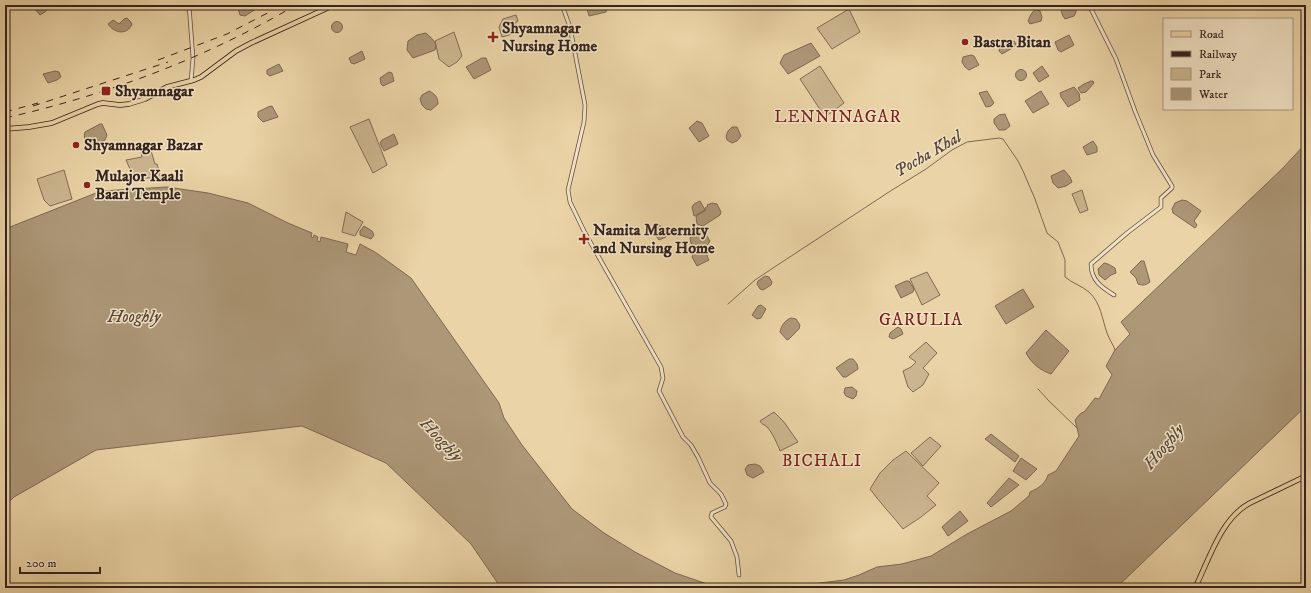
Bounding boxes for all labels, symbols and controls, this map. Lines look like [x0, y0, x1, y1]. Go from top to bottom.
place label: Shyamnagar Nursing Home [502, 18, 597, 56]
legend [1163, 18, 1293, 110]
text: Road [1199, 27, 1224, 42]
marker: Shyamnagar Nursing Home [487, 31, 499, 43]
place label: Bastra Bitan [973, 32, 1052, 52]
marker: Bastra Bitan [960, 37, 970, 47]
text: Railway [1199, 47, 1237, 62]
text: Park [1199, 67, 1221, 82]
place label: Shyamnagar [115, 81, 195, 101]
marker: Shyamnagar [100, 85, 112, 97]
text: Water [1198, 87, 1228, 102]
district label: LENNINAGAR [774, 106, 902, 128]
water label: Pocha Khal [890, 125, 967, 182]
place label: Shyamnagar Bazar [84, 135, 204, 155]
marker: Shyamnagar Bazar [71, 140, 81, 150]
place label: Mulajor Kaali Baari Temple [95, 166, 183, 204]
marker: Mulajor Kaali Baari Temple [82, 180, 92, 190]
place label: Namita Maternity and Nursing Home [593, 220, 715, 258]
marker: Namita Maternity and Nursing Home [578, 233, 590, 245]
water label: Hooghly [107, 306, 162, 328]
district label: GARULIA [879, 309, 963, 331]
water label: Hooghly [414, 412, 468, 468]
water label: Hooghly [1138, 419, 1190, 475]
district label: BICHALI [782, 450, 862, 472]
scale bar [20, 549, 100, 575]
text: 200 m [26, 556, 56, 571]

